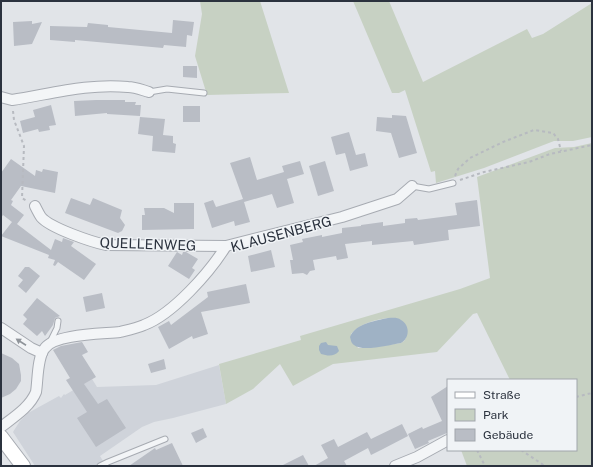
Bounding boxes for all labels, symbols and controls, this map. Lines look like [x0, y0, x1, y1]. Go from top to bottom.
street label: KLAUSENBERG [229, 213, 333, 255]
street label: QUELLENWEG [99, 234, 197, 254]
one-way arrow [15, 338, 27, 345]
legend [447, 379, 577, 451]
text: Straße [483, 388, 521, 402]
text: Park [483, 408, 509, 422]
text: Gebäude [483, 428, 533, 442]

